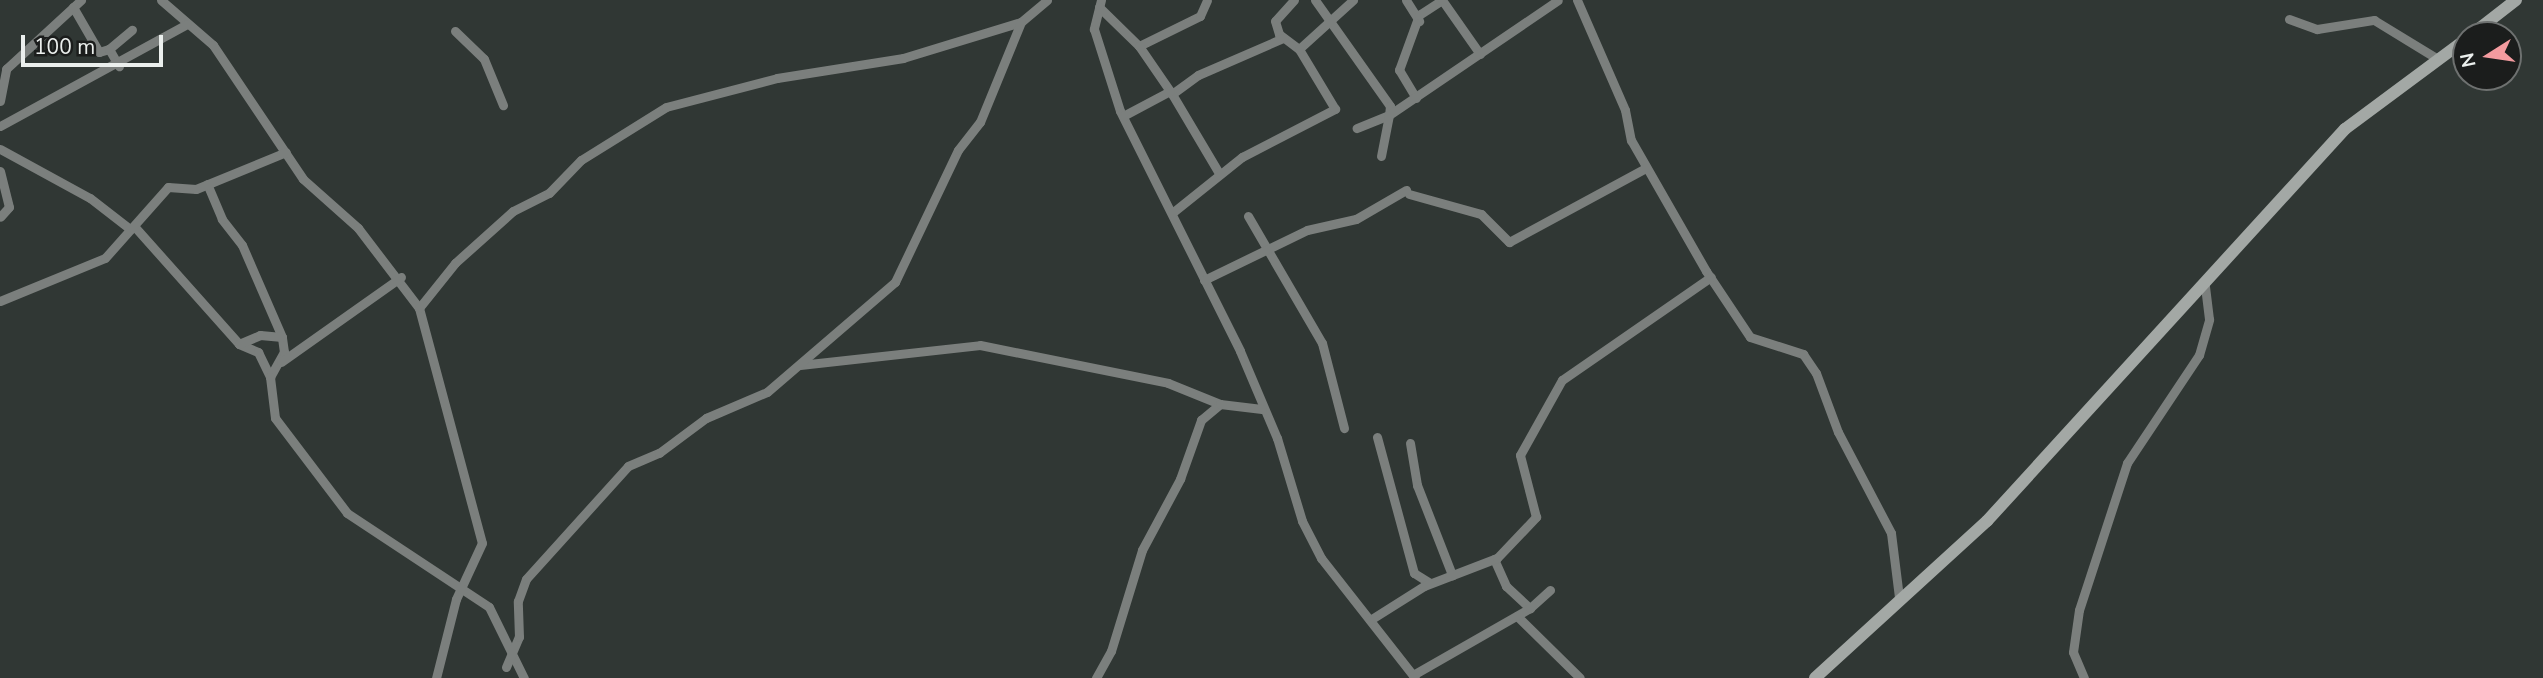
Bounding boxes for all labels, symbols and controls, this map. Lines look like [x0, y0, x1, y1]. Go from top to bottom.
scale bar [24, 21, 166, 65]
north arrow [2452, 21, 2522, 91]
text: 100 m [34, 33, 95, 61]
text: N [2454, 50, 2483, 70]

